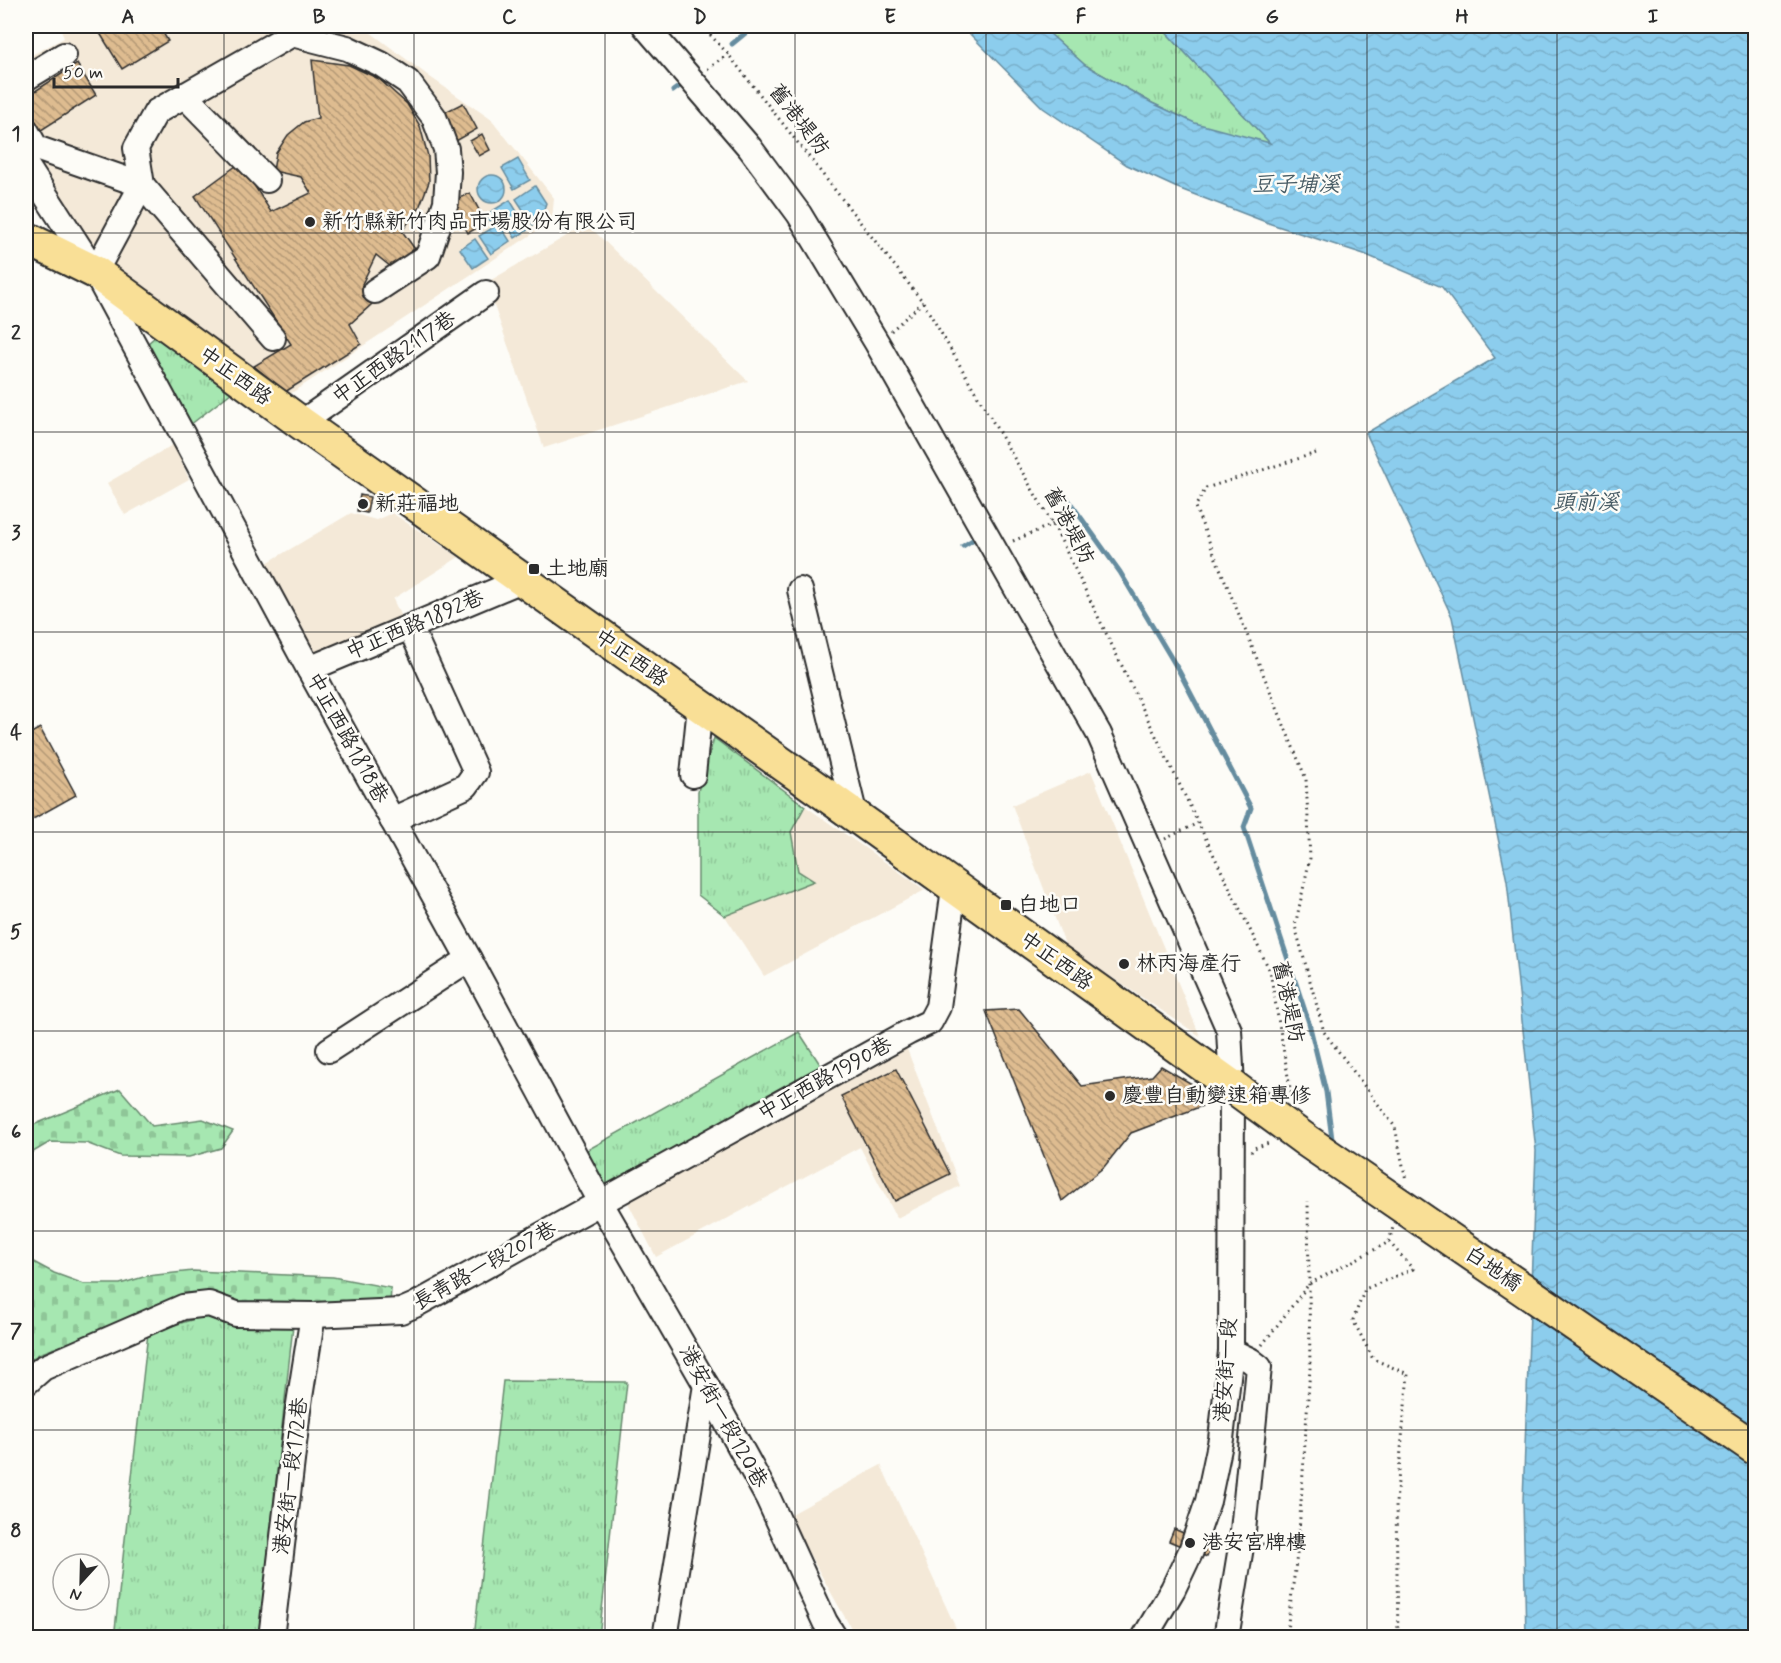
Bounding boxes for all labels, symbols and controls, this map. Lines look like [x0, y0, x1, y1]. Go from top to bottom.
text: A [121, 4, 135, 31]
text: B [313, 4, 326, 31]
text: C [502, 4, 517, 31]
text: D [693, 4, 707, 31]
text: E [884, 4, 896, 31]
text: F [1076, 4, 1087, 31]
text: G [1265, 4, 1279, 31]
text: H [1455, 4, 1469, 31]
text: I [1648, 4, 1658, 31]
scale bar [54, 51, 178, 89]
text: 50 m [63, 61, 103, 85]
street label: 舊港堤防 [762, 78, 836, 162]
text: 1 [12, 121, 20, 148]
water label: 豆子埔溪 [1252, 171, 1341, 199]
place label: 新竹縣新竹肉品市場股份有限公司 [322, 208, 637, 236]
marker: 新竹縣新竹肉品市場股份有限公司 [303, 215, 317, 229]
street label: 中正西路2117巷 [326, 305, 462, 411]
text: 2 [11, 320, 21, 347]
street label: 中正西路 [193, 340, 277, 412]
street label: 舊港堤防 [1037, 482, 1101, 570]
water label: 頭前溪 [1553, 489, 1620, 517]
place label: 新莊福地 [375, 490, 459, 518]
marker: 新莊福地 [356, 497, 370, 511]
text: 3 [11, 520, 21, 547]
place label: 土地廟 [546, 555, 609, 583]
marker: 土地廟 [527, 562, 541, 576]
street label: 中正西路1892巷 [342, 583, 488, 667]
street label: 中正西路 [589, 622, 673, 694]
street label: 中正西路1818巷 [299, 667, 395, 809]
text: 4 [10, 720, 22, 747]
place label: 白地口 [1018, 891, 1081, 919]
marker: 白地口 [999, 898, 1013, 912]
text: 5 [10, 919, 22, 946]
street label: 中正西路 [1014, 925, 1098, 997]
place label: 林丙海產行 [1136, 950, 1241, 978]
marker: 林丙海產行 [1117, 957, 1131, 971]
street label: 舊港堤防 [1266, 958, 1310, 1046]
street label: 中正西路1990巷 [753, 1030, 897, 1128]
place label: 慶豐自動變速箱專修 [1122, 1082, 1311, 1110]
marker: 慶豐自動變速箱專修 [1103, 1089, 1117, 1103]
text: 6 [11, 1119, 21, 1146]
street label: 長青路一段207巷 [408, 1215, 562, 1317]
street label: 白地橋 [1459, 1240, 1527, 1298]
street label: 港安街一段 [1208, 1317, 1244, 1423]
text: 7 [10, 1318, 22, 1345]
street label: 港安街一段120巷 [672, 1341, 774, 1493]
street label: 港安街一段172巷 [267, 1396, 315, 1556]
text: 8 [10, 1518, 22, 1545]
place label: 港安宫牌樓 [1202, 1529, 1307, 1557]
marker: 港安宫牌樓 [1183, 1536, 1197, 1550]
north arrow [51, 1552, 111, 1612]
text: N [67, 1583, 85, 1606]

